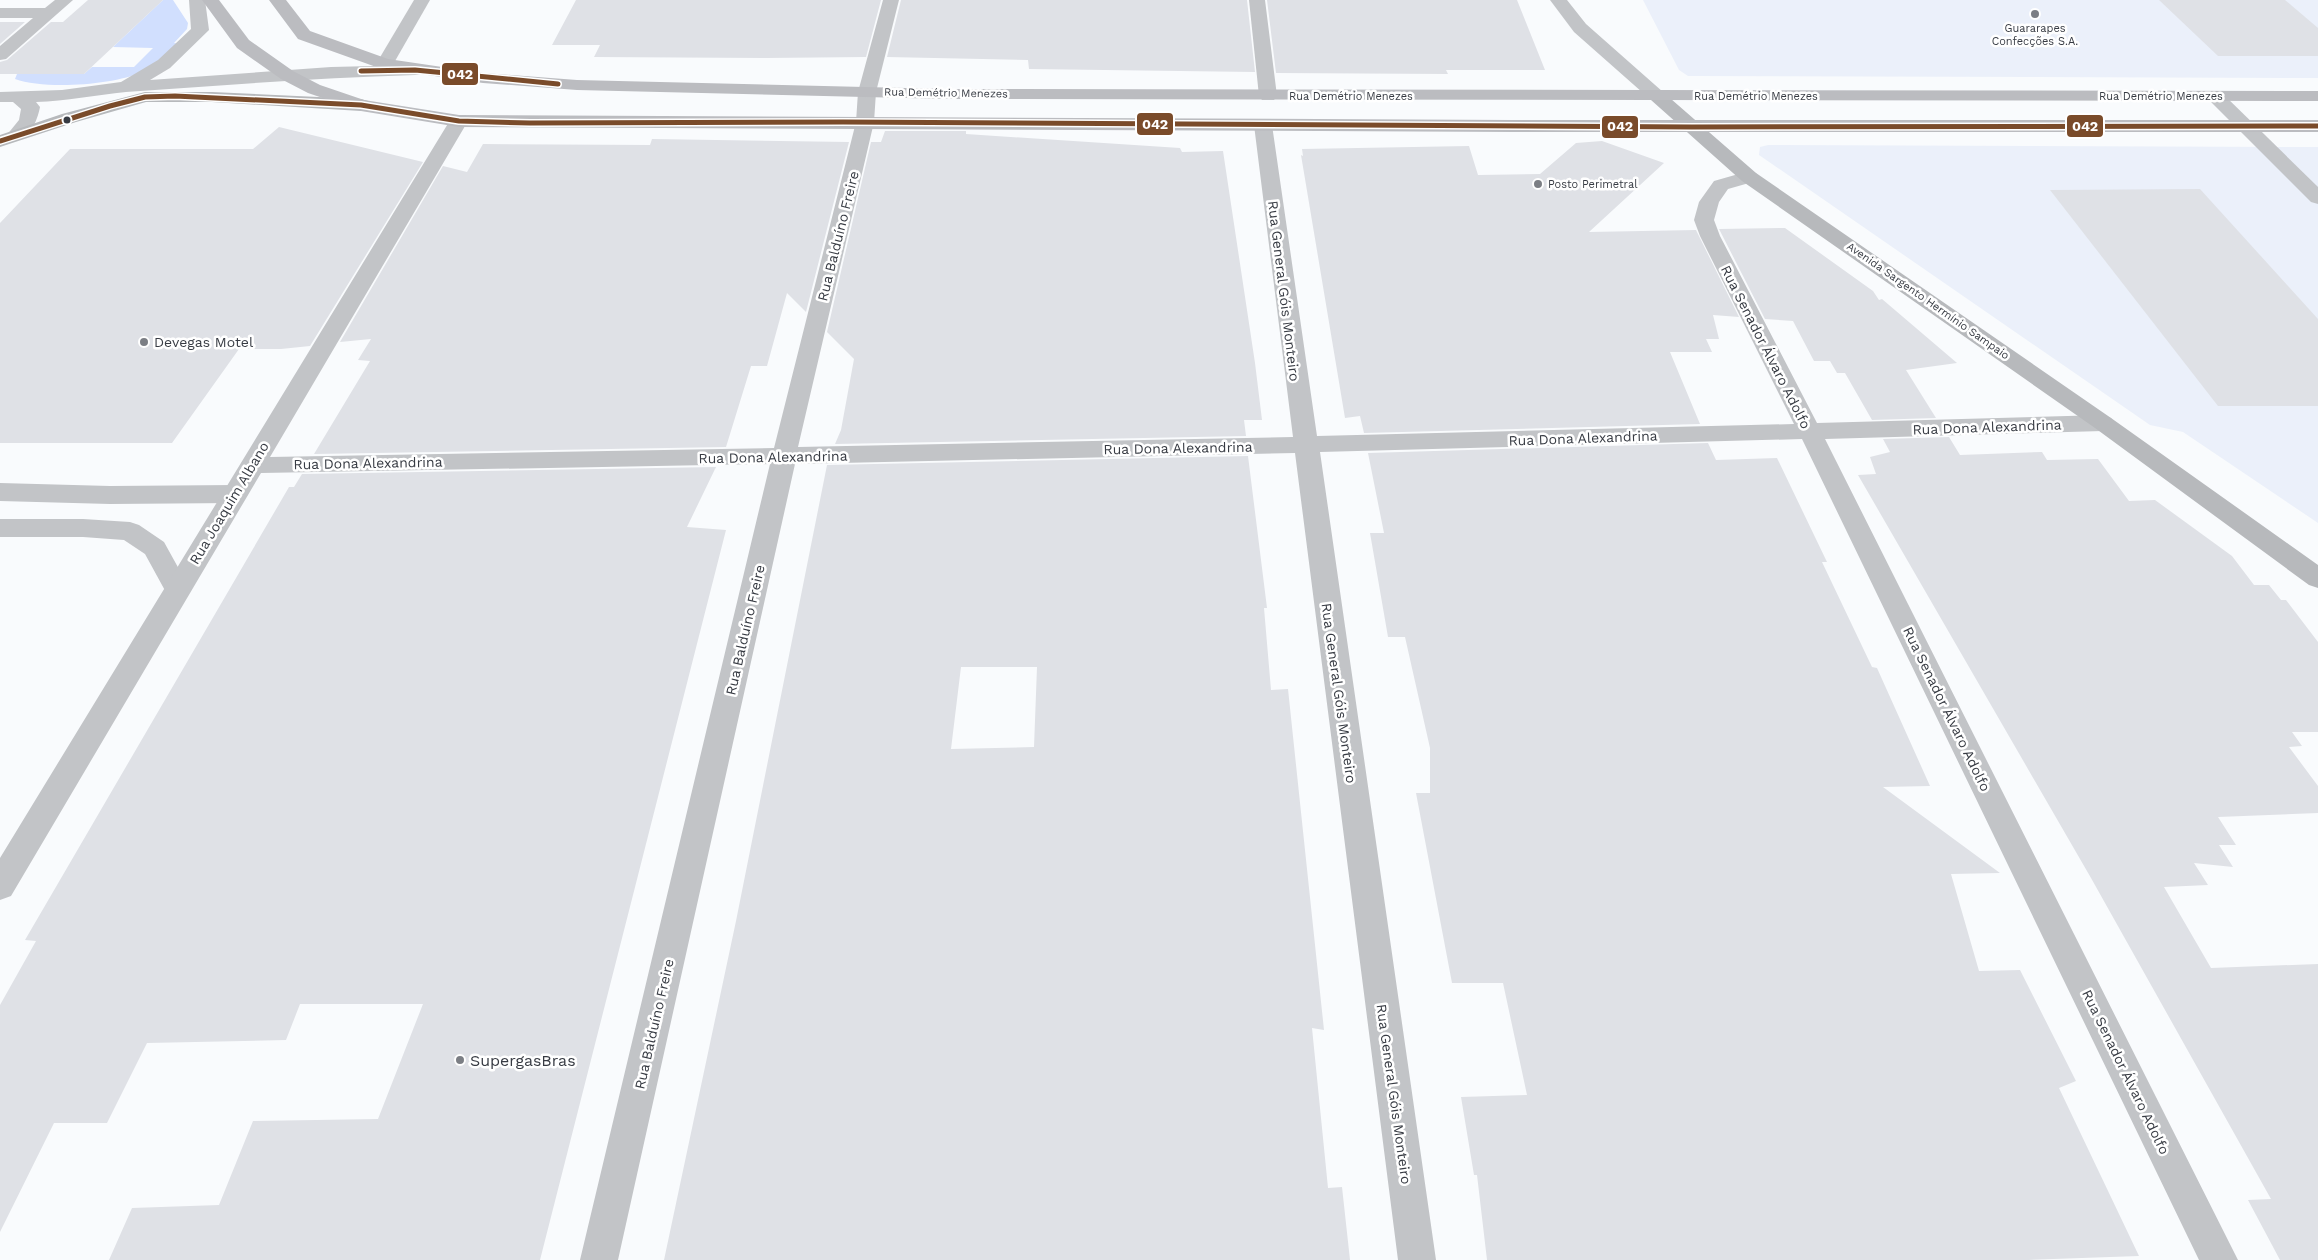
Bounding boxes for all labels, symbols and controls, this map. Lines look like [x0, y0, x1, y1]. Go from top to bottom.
marker: Guararapes Confecções S.A. [2029, 8, 2041, 20]
place label: Guararapes Confecções S.A. [1992, 22, 2078, 48]
line badge: 042 [441, 62, 479, 86]
text: 042 [447, 66, 473, 82]
street label: Rua Demétrio Menezes [884, 85, 1008, 101]
street label: Rua Demétrio Menezes [1289, 90, 1413, 103]
street label: Rua Demétrio Menezes [1694, 90, 1818, 103]
street label: Rua Demétrio Menezes [2099, 90, 2223, 103]
line badge: 042 [1136, 112, 1174, 136]
line badge: 042 [2066, 114, 2104, 138]
unlabelled marker [62, 115, 72, 125]
line badge: 042 [1601, 115, 1639, 139]
text: 042 [1142, 116, 1168, 132]
text: 042 [1607, 118, 1633, 134]
text: 042 [2072, 118, 2098, 134]
street label: Rua Balduíno Freire [814, 169, 862, 303]
marker: Posto Perimetral [1532, 178, 1544, 190]
place label: Posto Perimetral [1548, 178, 1638, 191]
street label: Rua General Góis Monteiro [1265, 200, 1303, 382]
street label: Avenida Sargento Hermínio Sampaio [1844, 240, 2012, 362]
street label: Rua Senador Álvaro Adolfo [1718, 263, 1814, 431]
place label: Devegas Motel [154, 334, 254, 350]
marker: Devegas Motel [138, 336, 150, 348]
street label: Rua Dona Alexandrina [1912, 416, 2062, 438]
street label: Rua Dona Alexandrina [1508, 427, 1658, 449]
street label: Rua Joaquim Albano [186, 439, 272, 567]
street label: Rua Dona Alexandrina [1103, 439, 1253, 457]
street label: Rua Dona Alexandrina [698, 448, 848, 466]
street label: Rua Dona Alexandrina [293, 454, 443, 472]
street label: Rua Balduíno Freire [722, 563, 768, 697]
street label: Rua General Góis Monteiro [1318, 602, 1360, 784]
street label: Rua Senador Álvaro Adolfo [1900, 624, 1994, 794]
street label: Rua Balduíno Freire [631, 957, 677, 1091]
street label: Rua Senador Álvaro Adolfo [2079, 987, 2173, 1157]
street label: Rua General Góis Monteiro [1373, 1003, 1415, 1185]
place label: SupergasBras [470, 1051, 576, 1070]
marker: SupergasBras [454, 1054, 466, 1066]

